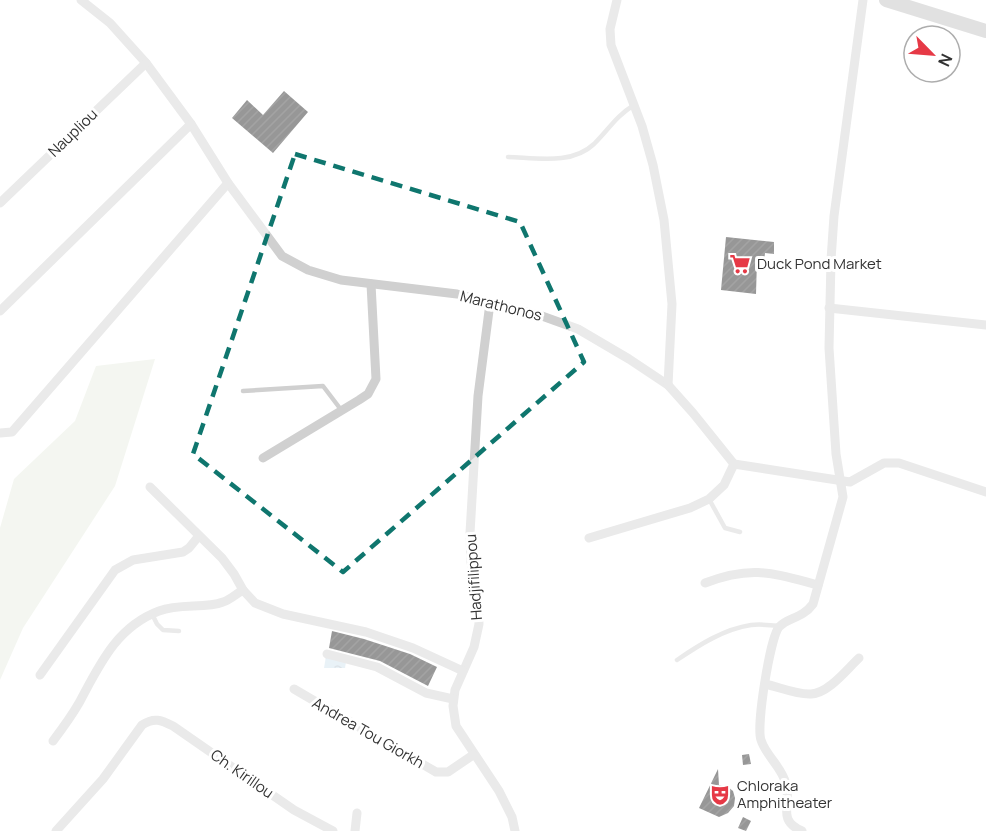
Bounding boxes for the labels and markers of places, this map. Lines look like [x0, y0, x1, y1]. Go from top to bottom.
supermarket icon: Duck Pond Market [728, 252, 752, 276]
place label: Duck Pond Market [757, 253, 882, 274]
place label: Chloraka Amphitheater [737, 775, 833, 813]
theatre icon: Chloraka Amphitheater [708, 783, 732, 807]

